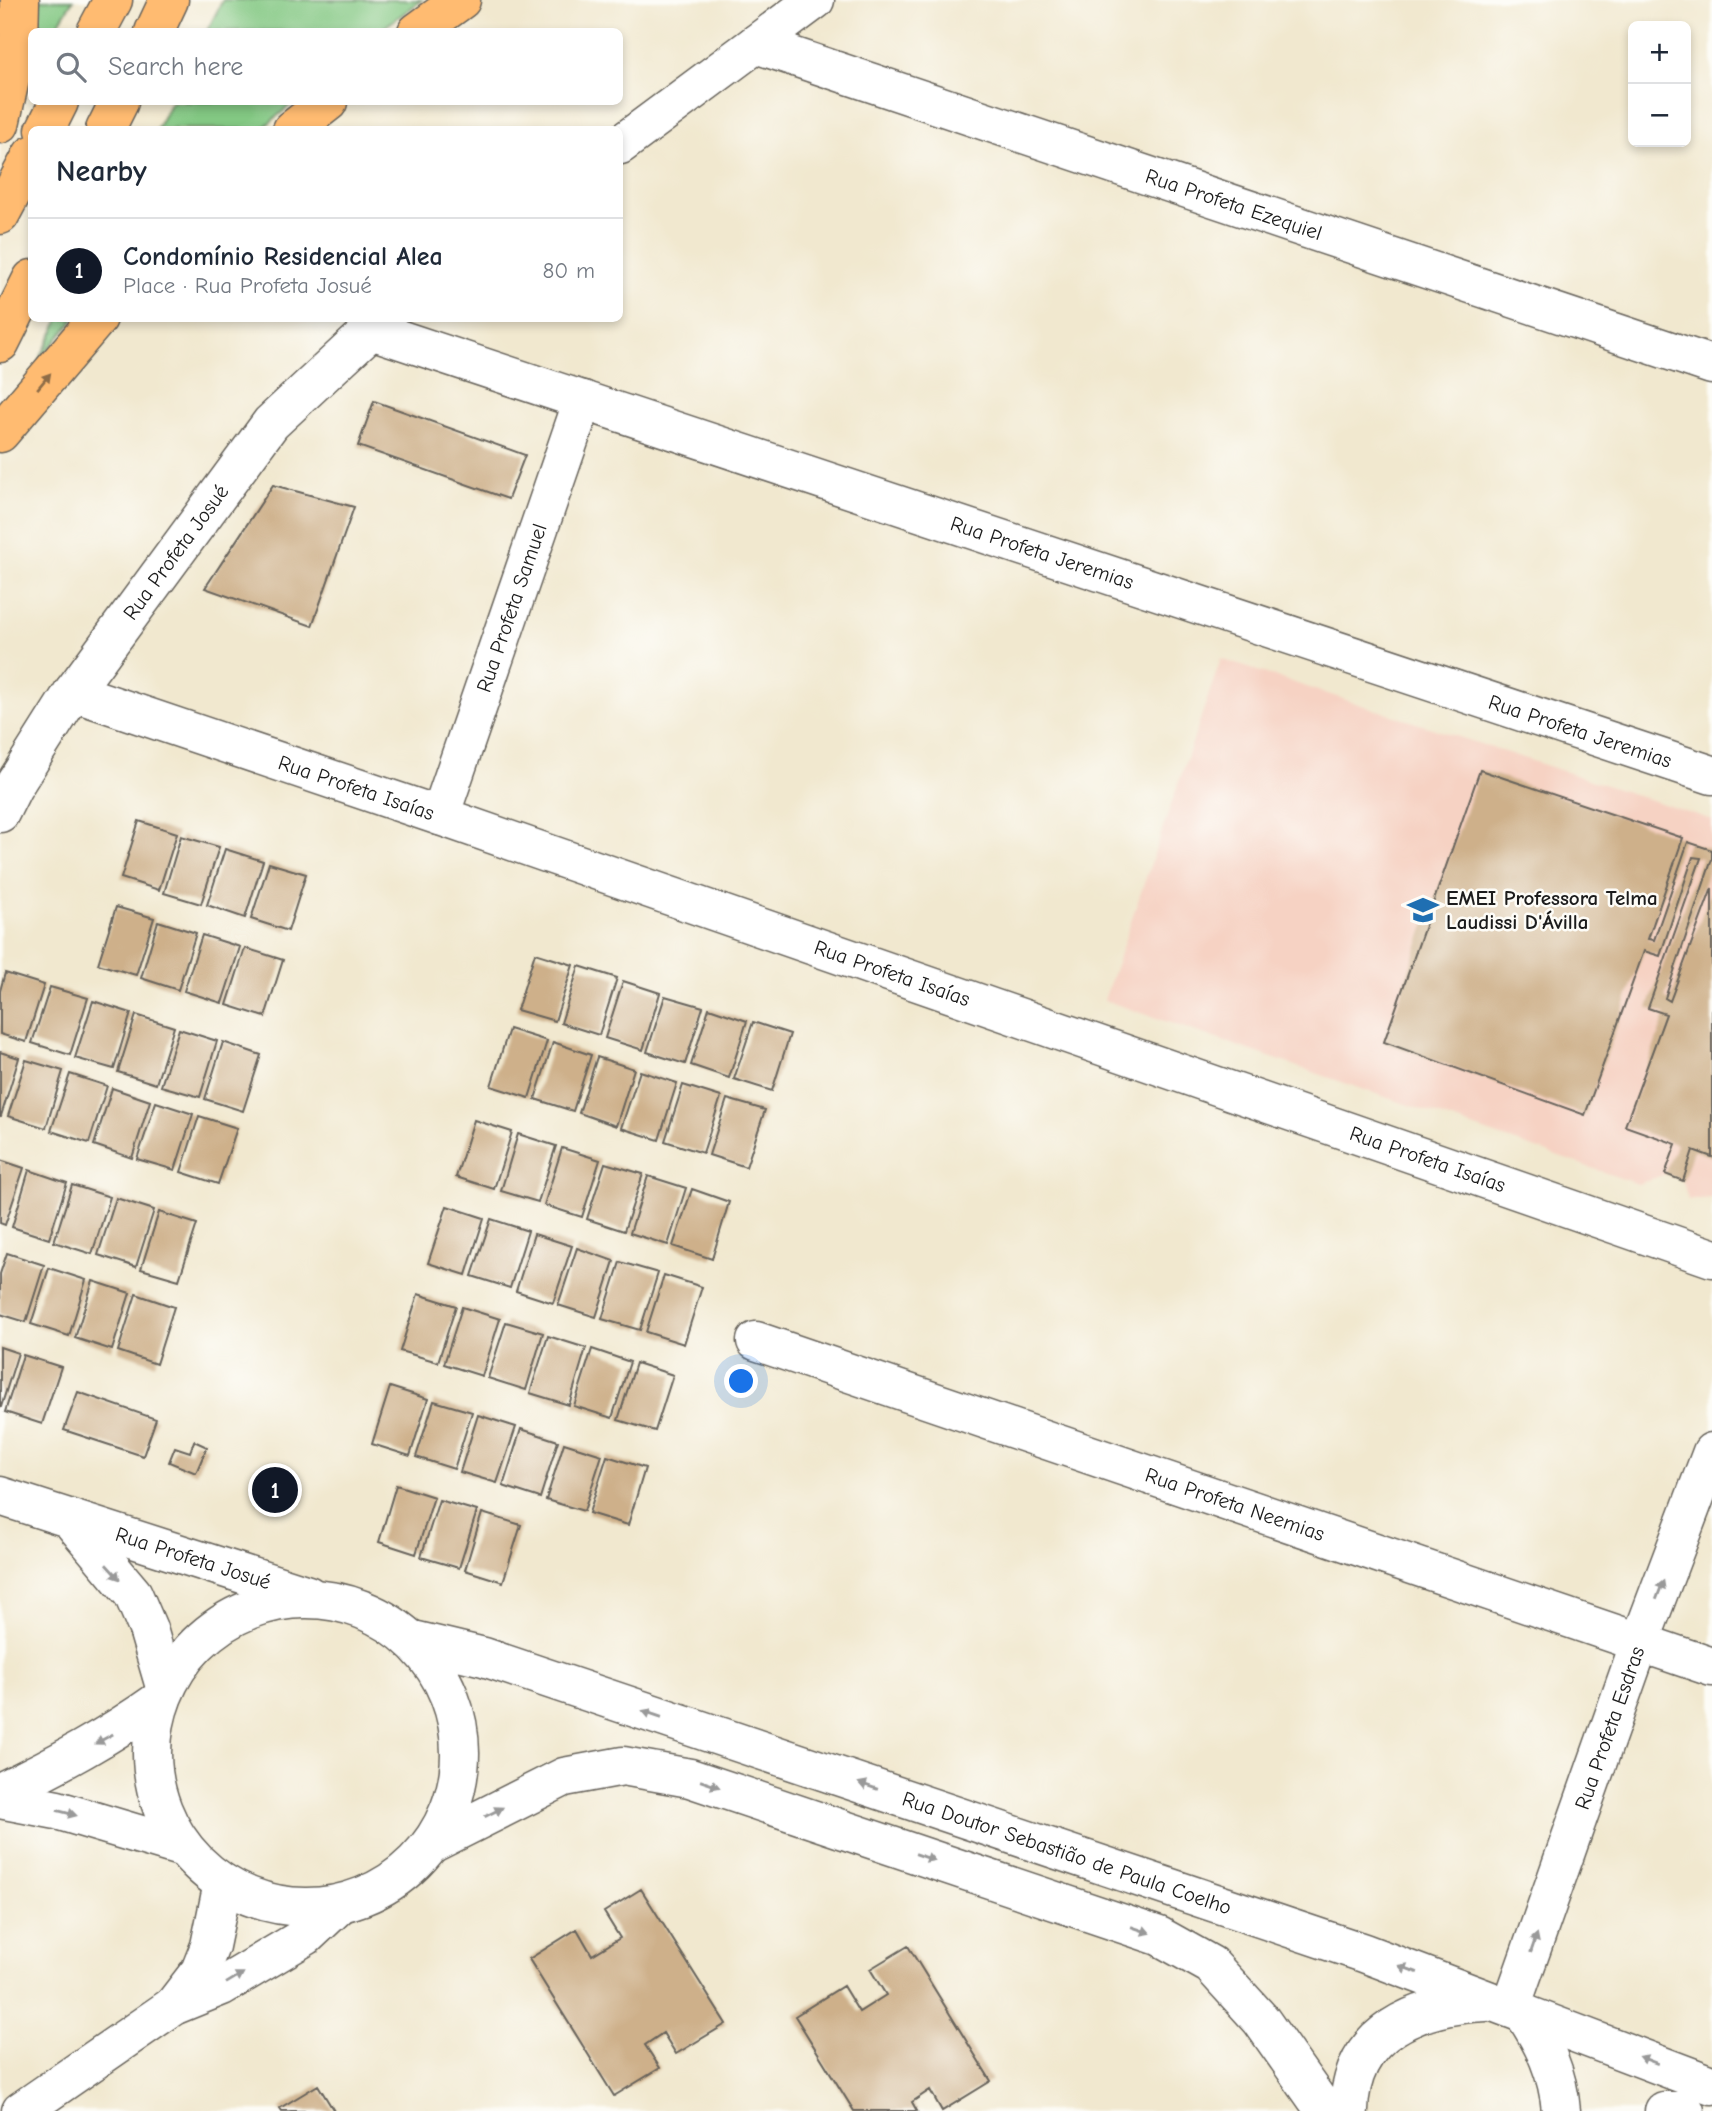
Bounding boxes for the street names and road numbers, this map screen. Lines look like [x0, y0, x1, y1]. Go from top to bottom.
street label: Rua Profeta Ezequiel [1142, 164, 1325, 245]
street label: Rua Profeta Josué [118, 480, 234, 624]
street label: Rua Profeta Jeremias [947, 511, 1137, 594]
street label: Rua Profeta Samuel [471, 520, 552, 695]
street label: Rua Profeta Jeremias [1485, 690, 1675, 773]
street label: Rua Profeta Isaías [275, 750, 437, 825]
street label: Rua Profeta Isaías [811, 935, 973, 1011]
street label: Rua Profeta Isaías [1347, 1121, 1509, 1197]
street label: Rua Profeta Neemias [1142, 1463, 1328, 1546]
street label: Rua Profeta Josué [113, 1522, 274, 1594]
street label: Rua Profeta Esdras [1570, 1643, 1649, 1813]
street label: Rua Doutor Sebastião de Paula Coelho [899, 1787, 1235, 1920]

